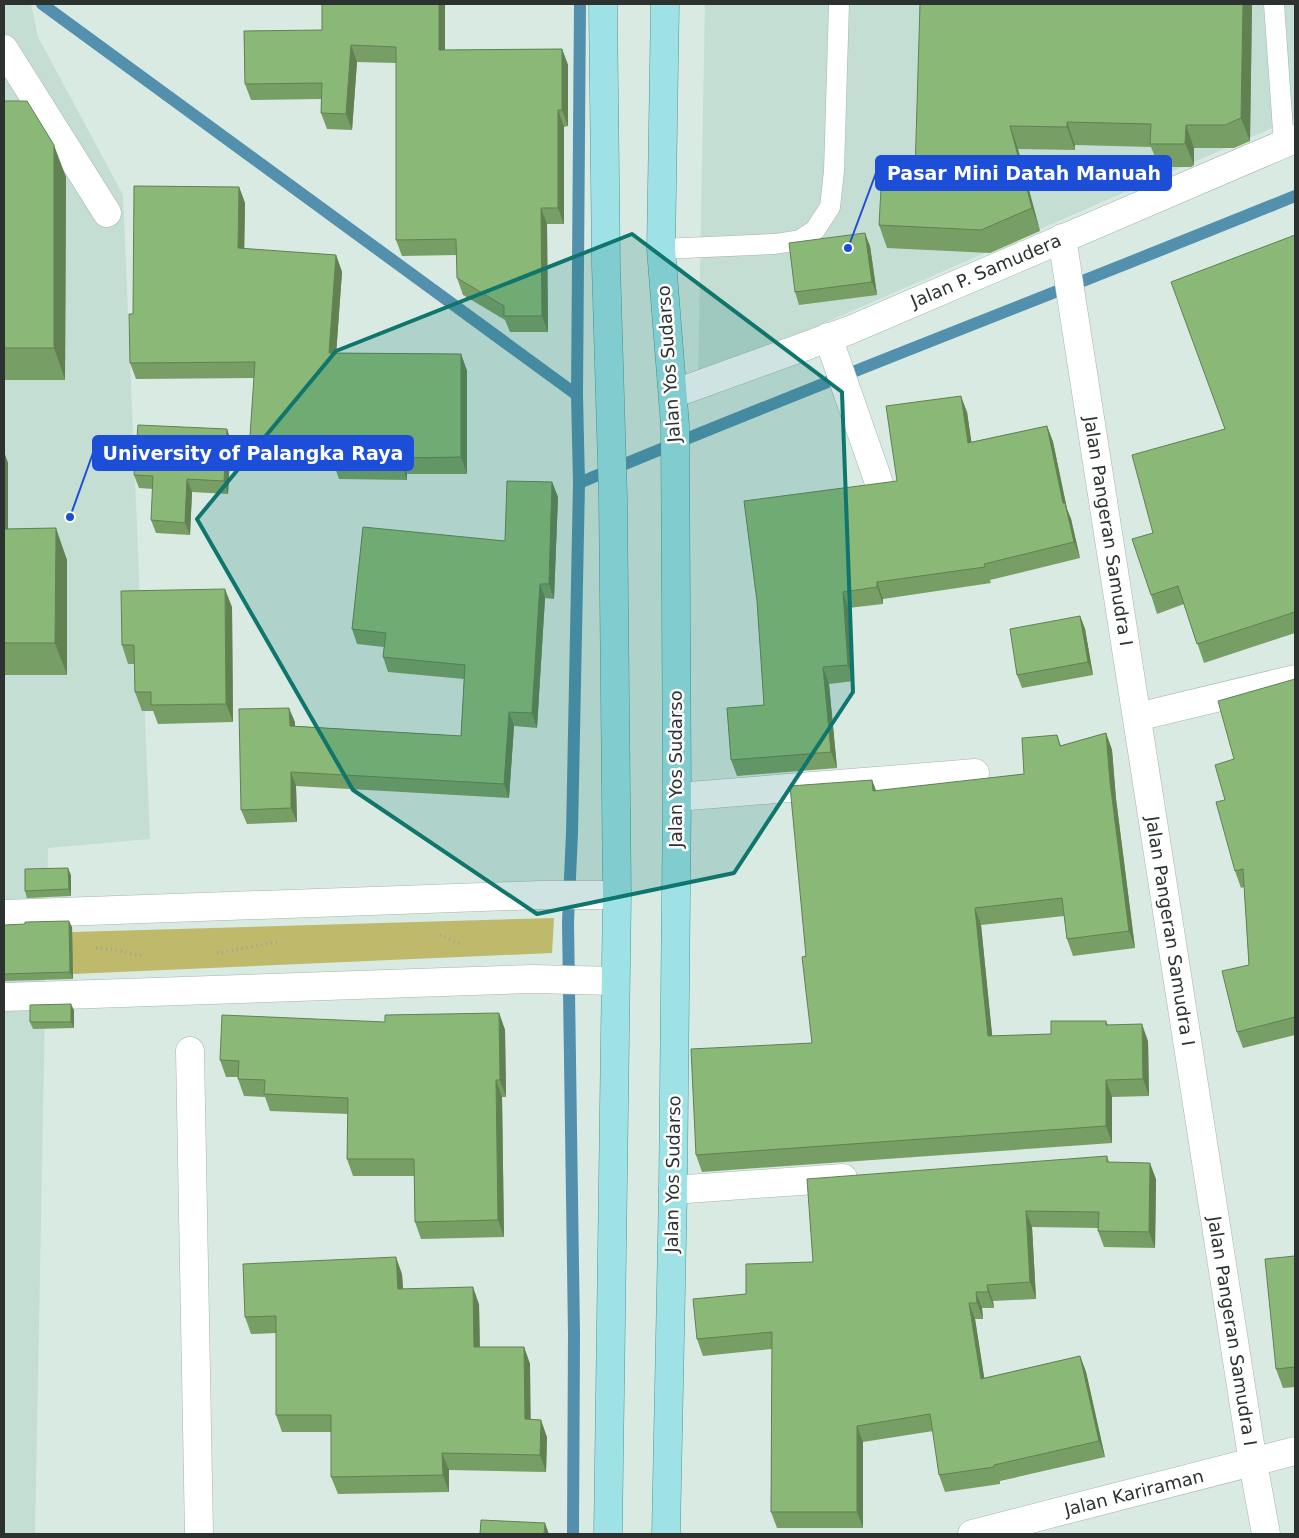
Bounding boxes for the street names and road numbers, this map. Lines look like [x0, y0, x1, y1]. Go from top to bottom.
street label: Jalan P. Samudera [907, 229, 1064, 312]
street label: Jalan Yos Sudarso [653, 285, 685, 444]
street label: Jalan Pangeran Samudra I [1080, 414, 1137, 647]
street label: Jalan Yos Sudarso [665, 690, 686, 849]
street label: Jalan Pangeran Samudra I [1142, 814, 1199, 1047]
street label: Jalan Yos Sudarso [661, 1095, 684, 1254]
street label: Jalan Pangeran Samudra I [1204, 1214, 1261, 1447]
street label: Jalan Kariraman [1061, 1465, 1206, 1520]

